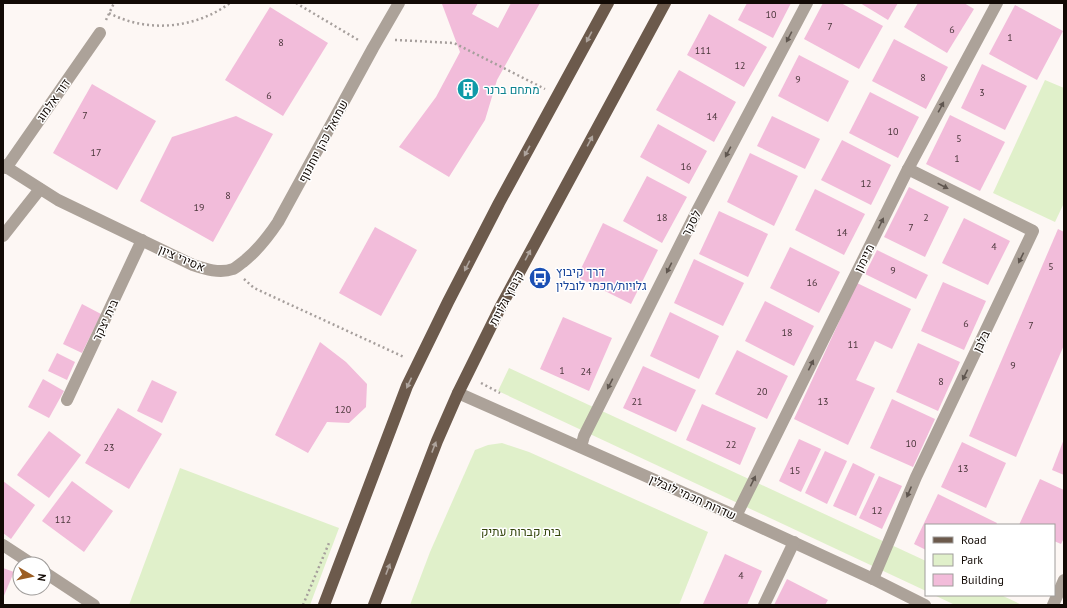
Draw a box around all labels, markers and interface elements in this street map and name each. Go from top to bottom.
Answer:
house number: 10 [766,8,777,21]
house number: 7 [827,20,833,33]
house number: 6 [949,23,955,36]
one-way arrow [586,31,593,43]
house number: 1 [1007,31,1013,44]
one-way arrow [786,32,792,43]
house number: 8 [278,36,284,49]
house number: 111 [695,44,711,57]
house number: 12 [735,59,745,72]
house number: 8 [920,71,926,84]
house number: 9 [795,73,801,86]
street label: דוד אלמוג [33,76,73,124]
building icon: מתחם ברנר [455,76,481,102]
place label: מתחם ברנר [484,82,540,97]
house number: 3 [979,86,985,99]
house number: 6 [266,89,272,102]
street label: שמואל כהן יוחננוף [295,97,351,185]
one-way arrow [938,102,944,113]
house number: 7 [82,109,88,122]
house number: 14 [707,110,718,123]
house number: 10 [888,125,899,138]
house number: 5 [956,132,962,145]
one-way arrow [587,135,593,146]
house number: 17 [91,146,101,159]
one-way arrow [524,146,531,157]
one-way arrow [725,146,731,158]
house number: 1 [954,152,960,165]
house number: 16 [681,160,691,173]
house number: 12 [861,177,871,190]
one-way arrow [937,183,949,189]
house number: 8 [225,189,231,202]
house number: 19 [194,201,204,214]
street label: לסקר [678,207,704,239]
house number: 18 [657,211,667,224]
house number: 2 [923,211,929,224]
one-way arrow [878,217,885,229]
house number: 7 [908,221,914,234]
house number: 14 [837,226,848,239]
house number: 4 [991,240,997,253]
street label: מיימון [851,241,877,275]
street label: אסירי ציון [157,242,208,275]
one-way arrow [525,249,532,261]
one-way arrow [1018,252,1024,263]
house number: 5 [1048,260,1054,273]
one-way arrow [463,261,470,272]
one-way arrow [665,262,672,273]
place label: דרך קיבוץ גלויות/חכמי לובלין [556,264,647,293]
house number: 9 [890,264,896,277]
bus stop icon: דרך קיבוץ גלויות/חכמי לובלין [527,265,553,291]
street label: קיבוץ גלויות [485,268,527,328]
house number: 16 [807,276,817,289]
street label: בית יצקר [89,296,121,343]
house number: 6 [963,317,969,330]
house number: 7 [1028,319,1034,332]
house number: 18 [782,326,792,339]
street label: בלבן [969,327,993,354]
house number: 11 [848,338,858,351]
one-way arrow [808,359,814,370]
house number: 9 [1010,359,1016,372]
house number: 1 [559,364,565,377]
house number: 24 [581,365,592,378]
one-way arrow [962,369,968,381]
house number: 8 [938,375,944,388]
one-way arrow [406,377,412,389]
one-way arrow [607,378,613,390]
house number: 20 [757,385,768,398]
house number: 21 [632,395,642,408]
house number: 13 [818,395,828,408]
house number: 120 [335,403,352,416]
house number: 10 [906,437,917,450]
house number: 22 [726,438,736,451]
house number: 23 [104,441,114,454]
one-way arrow [432,441,438,453]
house number: 13 [958,462,968,475]
house number: 15 [790,464,800,477]
street label: שדרות חכמי לובלין [647,471,739,523]
one-way arrow [750,475,756,487]
one-way arrow [906,487,912,499]
house number: 12 [872,504,882,517]
house number: 112 [55,513,71,526]
park label: בית קברות עתיק [481,524,562,539]
legend [925,524,1055,596]
text: Road [961,532,986,547]
text: Park [961,552,983,567]
north arrow [12,556,52,596]
one-way arrow [385,562,391,574]
house number: 4 [738,569,744,582]
text: Building [961,572,1004,587]
text: N [34,573,49,582]

